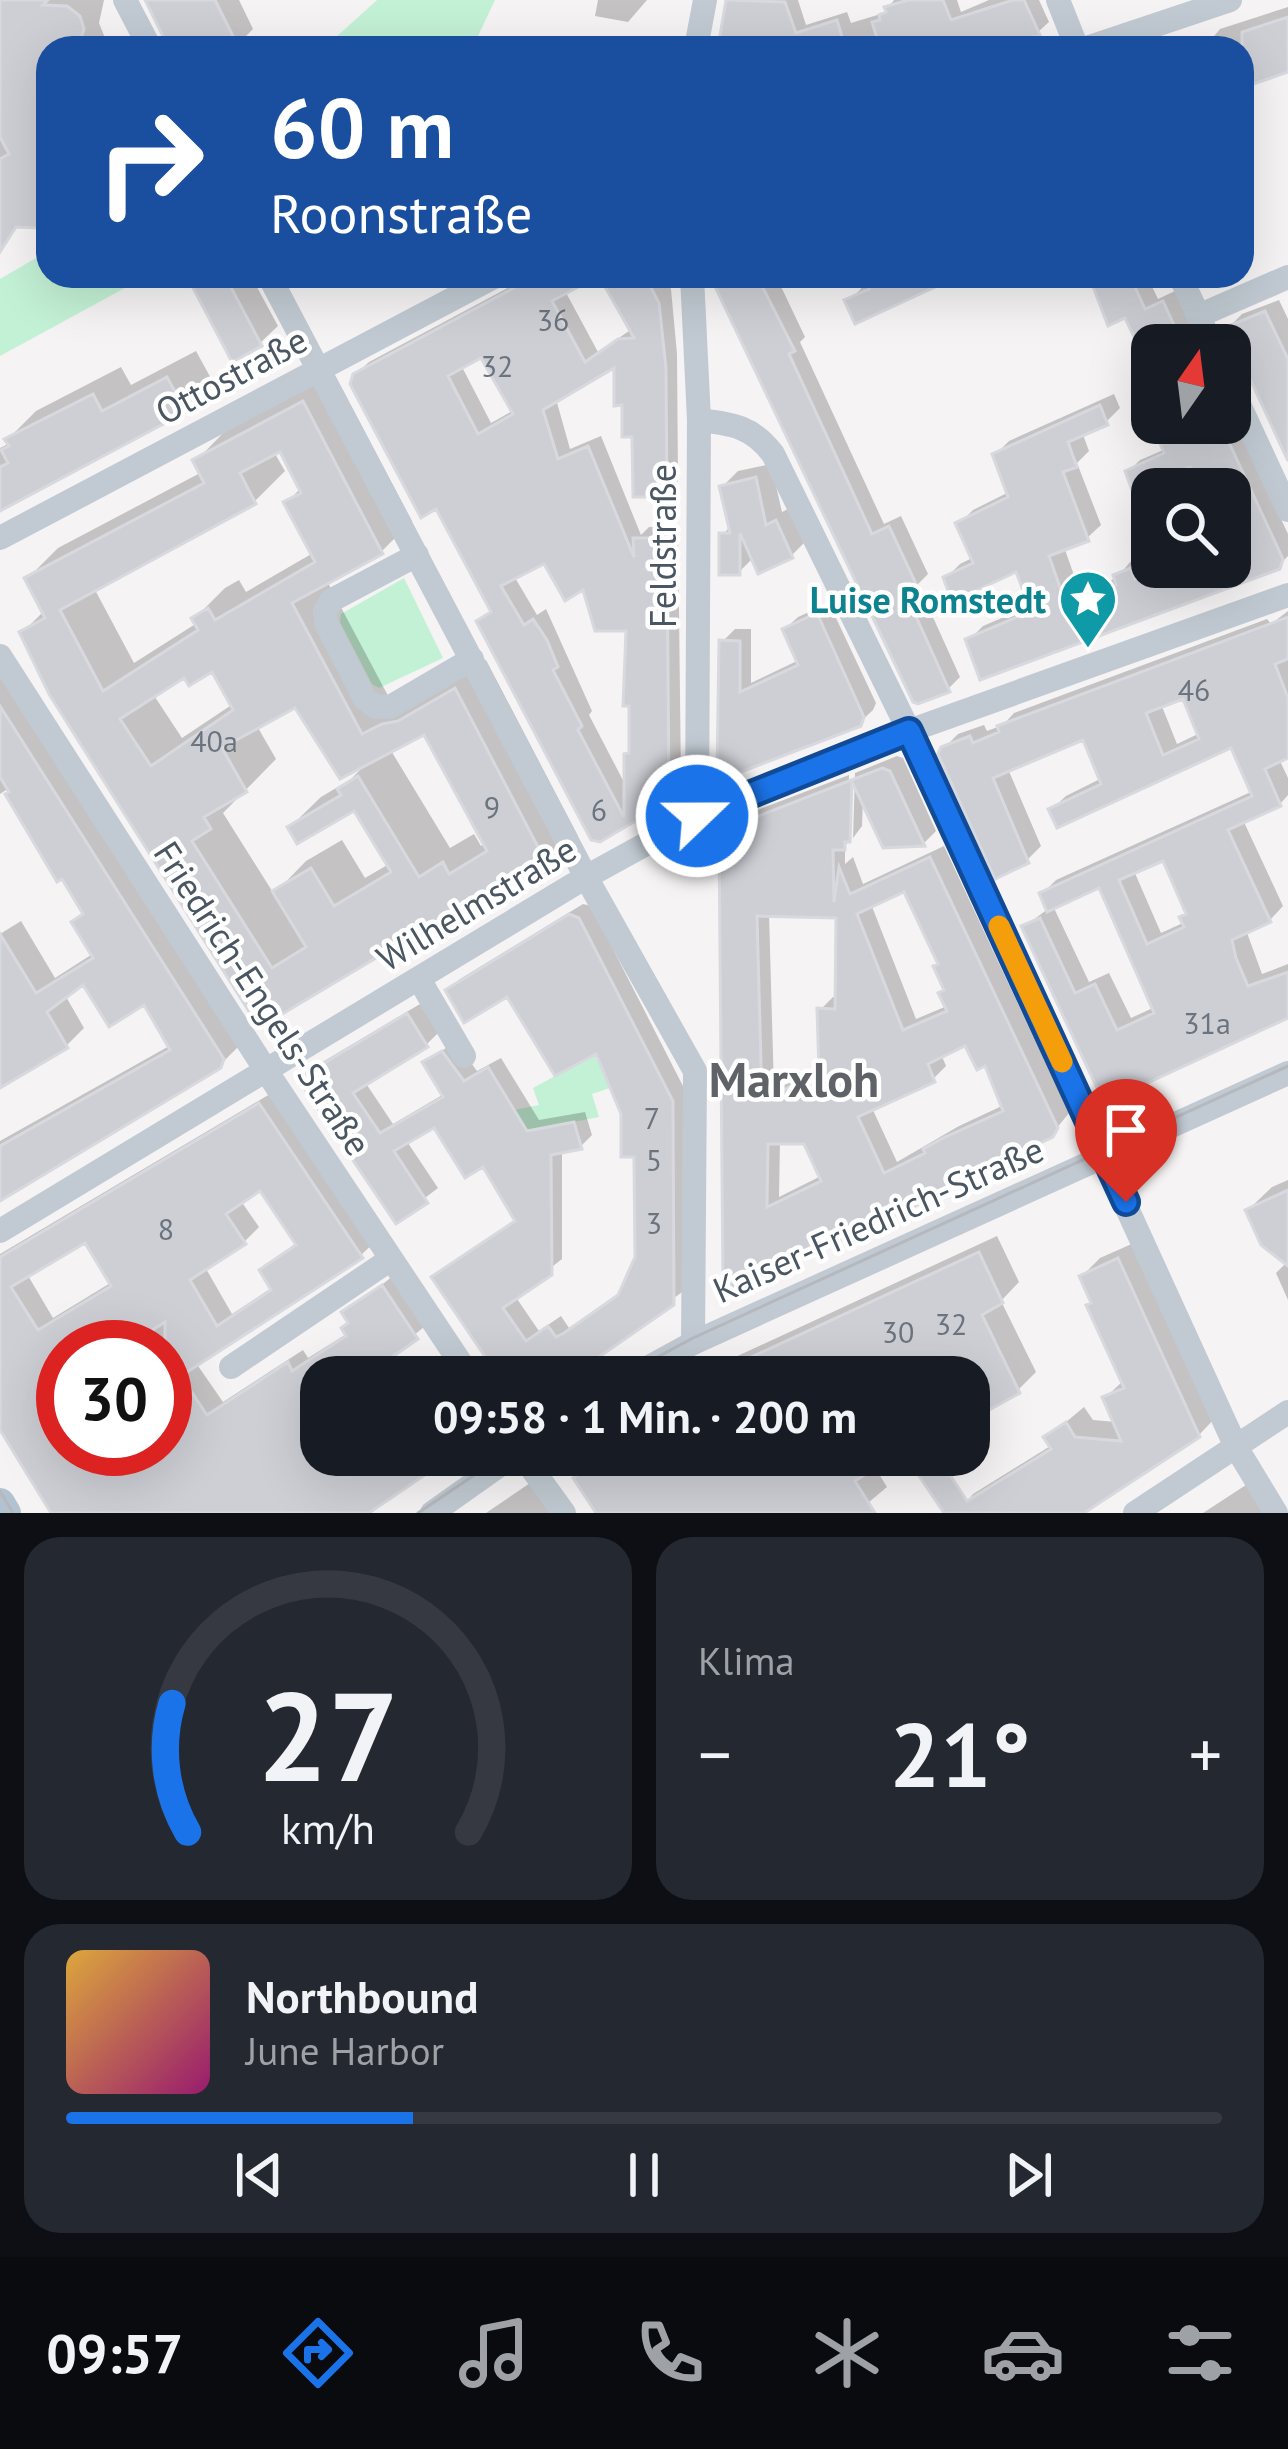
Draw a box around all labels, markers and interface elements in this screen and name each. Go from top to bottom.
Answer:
text: 60 m [270,72,454,181]
icon: right [72,84,228,240]
text: Roonstraße [270,178,533,248]
house number: 36 [537,300,569,339]
street label: Ottostraße [147,316,315,434]
north arrow [1131,324,1251,444]
map controls [1131,324,1251,588]
house number: 32 [481,346,513,385]
street label: Feldstraße [639,464,686,628]
button: search [1131,468,1251,588]
place icon: Luise Romstedt [1057,568,1119,650]
place label: Luise Romstedt [810,576,1046,623]
house number: 46 [1178,670,1210,709]
house number: 40a [190,721,238,760]
position arrow [634,753,760,879]
house number: 9 [484,787,500,826]
house number: 6 [591,790,607,829]
street label: Wilhelmstraße [368,825,584,981]
street label: Friedrich-Engels-Straße [144,832,382,1164]
house number: 31a [1183,1003,1231,1042]
district label: Marxloh [709,1048,879,1110]
pin [1075,1079,1177,1202]
icon: arrive [1093,1097,1159,1163]
house number: 7 [644,1098,660,1137]
street label: Kaiser-Friedrich-Straße [705,1125,1051,1313]
house number: 5 [646,1140,662,1179]
house number: 3 [646,1203,662,1242]
house number: 8 [158,1209,174,1248]
house number: 32 [935,1304,967,1343]
house number: 30 [882,1312,914,1351]
speed limit sign: 30 [36,1320,192,1476]
text: 09:58 · 1 Min. · 200 m [433,1387,857,1445]
text: Klima [698,1635,795,1686]
text: 27 [257,1654,399,1815]
text: 21° [889,1695,1031,1812]
text: − [698,1711,731,1796]
text: + [1189,1711,1222,1796]
text: km/h [281,1799,375,1855]
text: Northbound [246,1967,478,2025]
text: June Harbor [246,2025,444,2076]
icon: previous [226,2142,292,2208]
icon: pause [611,2142,677,2208]
icon: next [996,2142,1062,2208]
icon: directions [276,2311,360,2395]
icon: music [452,2311,536,2395]
icon: phone [628,2311,712,2395]
icon: climate [805,2311,889,2395]
icon: car [981,2311,1065,2395]
icon: filters [1158,2311,1242,2395]
text: 09:57 [46,2318,183,2388]

